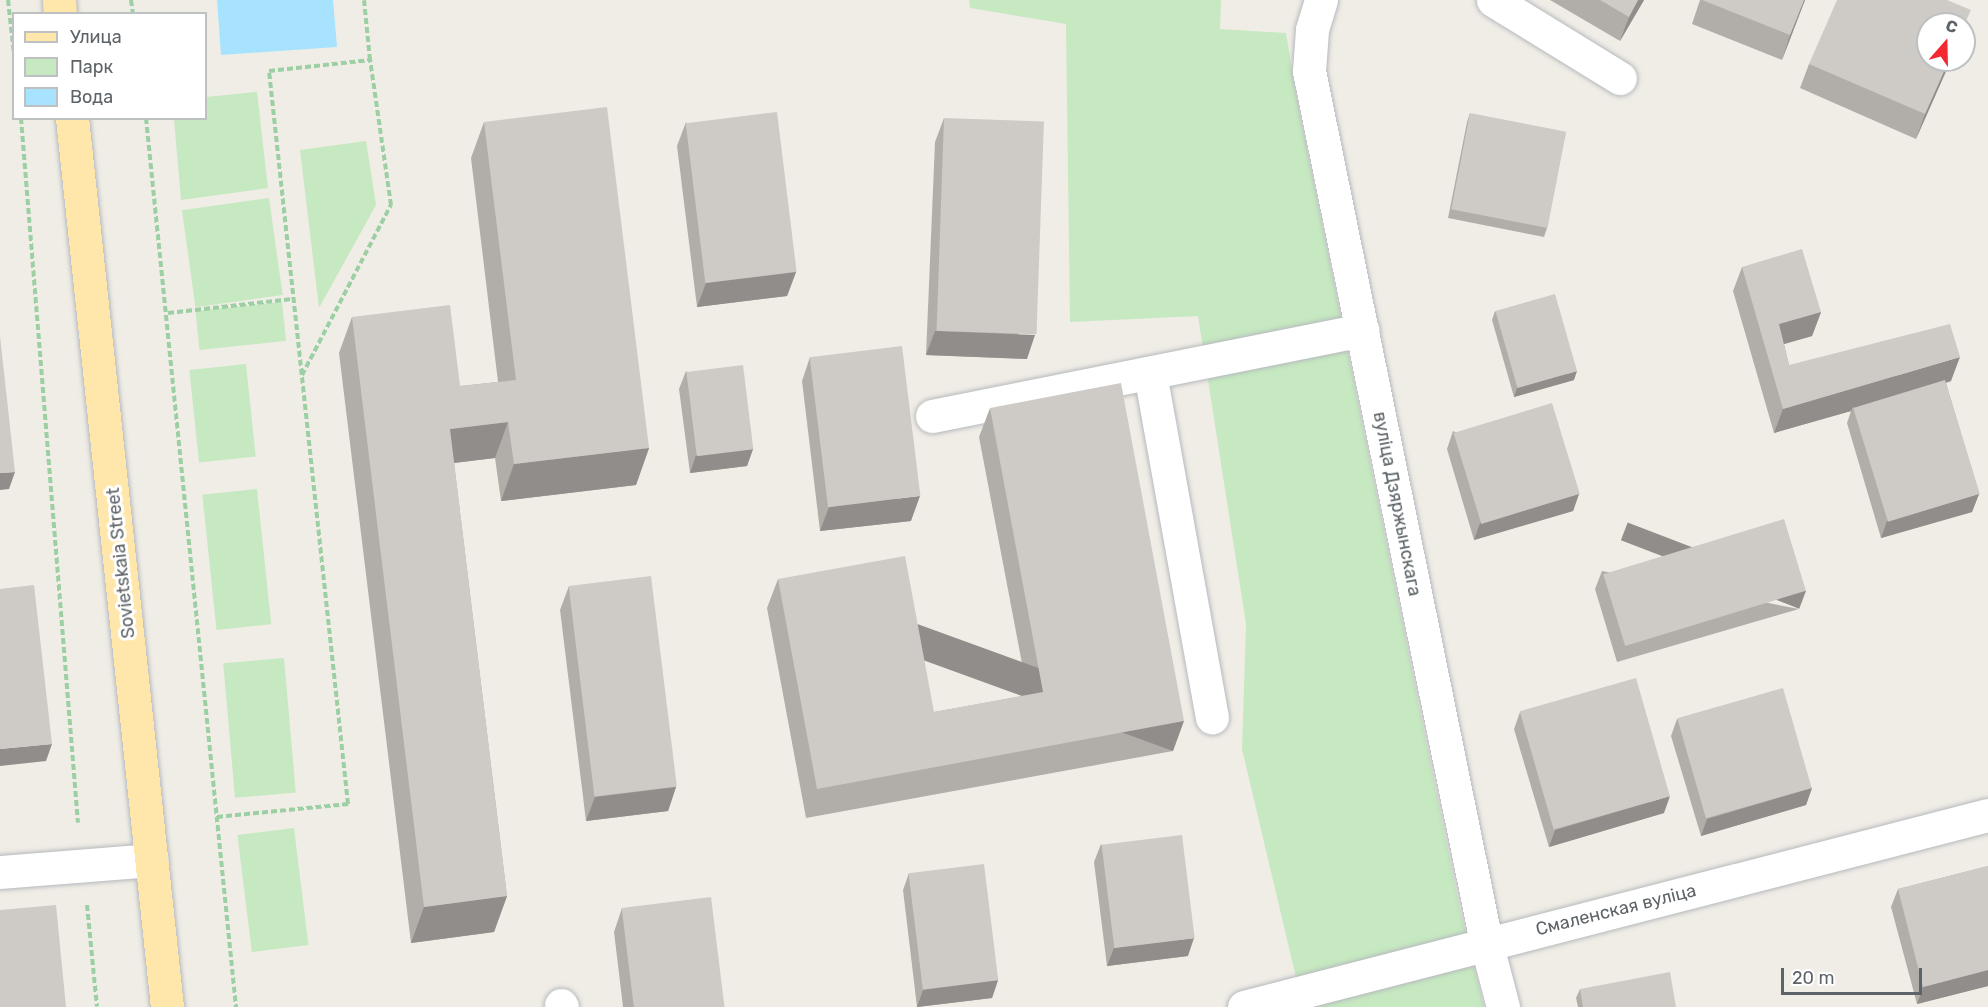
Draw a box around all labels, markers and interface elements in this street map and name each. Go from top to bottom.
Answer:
legend [12,12,207,120]
north arrow [1916,12,1976,72]
text: С [1943,16,1960,37]
text: Улица [70,26,122,48]
text: Парк [70,56,113,78]
text: Вода [70,86,113,108]
street label: вуліца Дзяржынскага [1369,410,1425,598]
street label: Sovietskaia Street [102,487,140,639]
street label: Смаленская вуліца [1533,880,1699,940]
scale bar [1784,956,1925,994]
text: 20 m [1792,967,1834,989]

